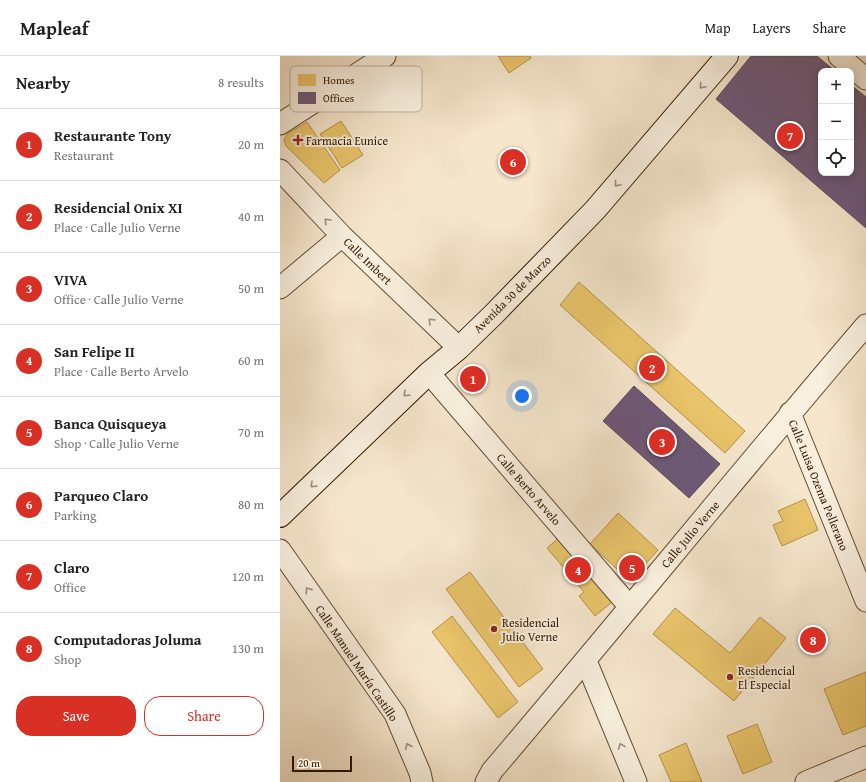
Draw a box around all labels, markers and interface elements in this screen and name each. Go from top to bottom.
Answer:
text: Mapleaf [20,14,89,42]
text: Map [705,18,731,38]
text: Layers [753,18,791,38]
text: Share [813,18,846,38]
legend [290,66,422,112]
map controls [818,68,854,176]
button: + [818,68,854,104]
text: Nearby [16,70,70,95]
text: Homes [323,72,354,88]
text: 8 results [218,73,264,92]
one-way arrow [699,81,706,88]
text: Offices [323,90,354,106]
button: − [818,104,854,140]
pin: 7 [777,121,803,151]
text: Restaurante Tony [54,125,172,146]
place label: Farmacia Eunice [306,132,388,149]
text: 1 [26,135,32,154]
text: 20 m [238,135,264,154]
marker: Farmacia Eunice [293,135,303,145]
button: locate [818,140,854,176]
text: Restaurant [54,146,114,165]
pin: 6 [500,147,526,177]
one-way arrow [614,179,621,187]
text: Residencial Onix XI [54,197,183,218]
text: 2 [26,207,32,226]
text: 40 m [238,207,264,226]
text: Place · Calle Julio Verne [54,218,181,237]
one-way arrow [324,218,332,226]
street label: Calle Imbert [340,233,397,289]
street label: Avenida 30 de Marzo [469,251,555,337]
text: VIVA [54,269,87,290]
text: 3 [26,279,32,298]
text: 50 m [238,279,264,298]
text: Office · Calle Julio Verne [54,290,184,309]
one-way arrow [428,318,436,326]
text: San Felipe II [54,341,135,362]
text: 4 [26,351,32,370]
text: 60 m [238,351,264,370]
pin: 2 [639,353,665,383]
text: Place · Calle Berto Arvelo [54,362,189,381]
pin: 1 [460,364,486,394]
your location [512,386,532,406]
one-way arrow [403,390,411,397]
text: Banca Quisqueya [54,413,166,434]
street label: Calle Luisa Ozema Pellerano [785,417,853,553]
text: 5 [26,423,32,442]
text: 70 m [238,423,264,442]
pin: 3 [649,427,675,457]
text: Shop · Calle Julio Verne [54,434,179,453]
street label: Calle Berto Arvelo [493,449,565,529]
one-way arrow [310,480,317,487]
text: Parqueo Claro [54,485,148,506]
text: 6 [26,495,32,514]
text: 80 m [238,495,264,514]
street label: Calle Julio Verne [657,496,723,571]
text: Parking [54,506,97,525]
pin: 5 [619,553,645,583]
pin: 4 [565,555,591,585]
text: Claro [54,557,89,578]
text: 7 [26,567,32,586]
text: 120 m [232,567,264,586]
text: Office [54,578,86,597]
one-way arrow [305,587,313,594]
street label: Calle Manuel María Castillo [312,601,402,725]
place label: Residencial Julio Verne [500,614,560,645]
marker: Residencial Julio Verne [489,624,499,634]
pin: 8 [800,625,826,655]
text: Computadoras Joluma [54,629,202,650]
text: 8 [26,639,32,658]
text: 130 m [232,639,264,658]
text: Shop [54,650,81,669]
place label: Residencial El Especial [738,662,796,693]
marker: Residencial El Especial [725,672,735,682]
button: Save [16,696,136,736]
button: Share [144,696,264,736]
one-way arrow [405,742,413,750]
one-way arrow [618,742,626,749]
scale bar [292,754,352,773]
text: 20 m [298,755,320,771]

